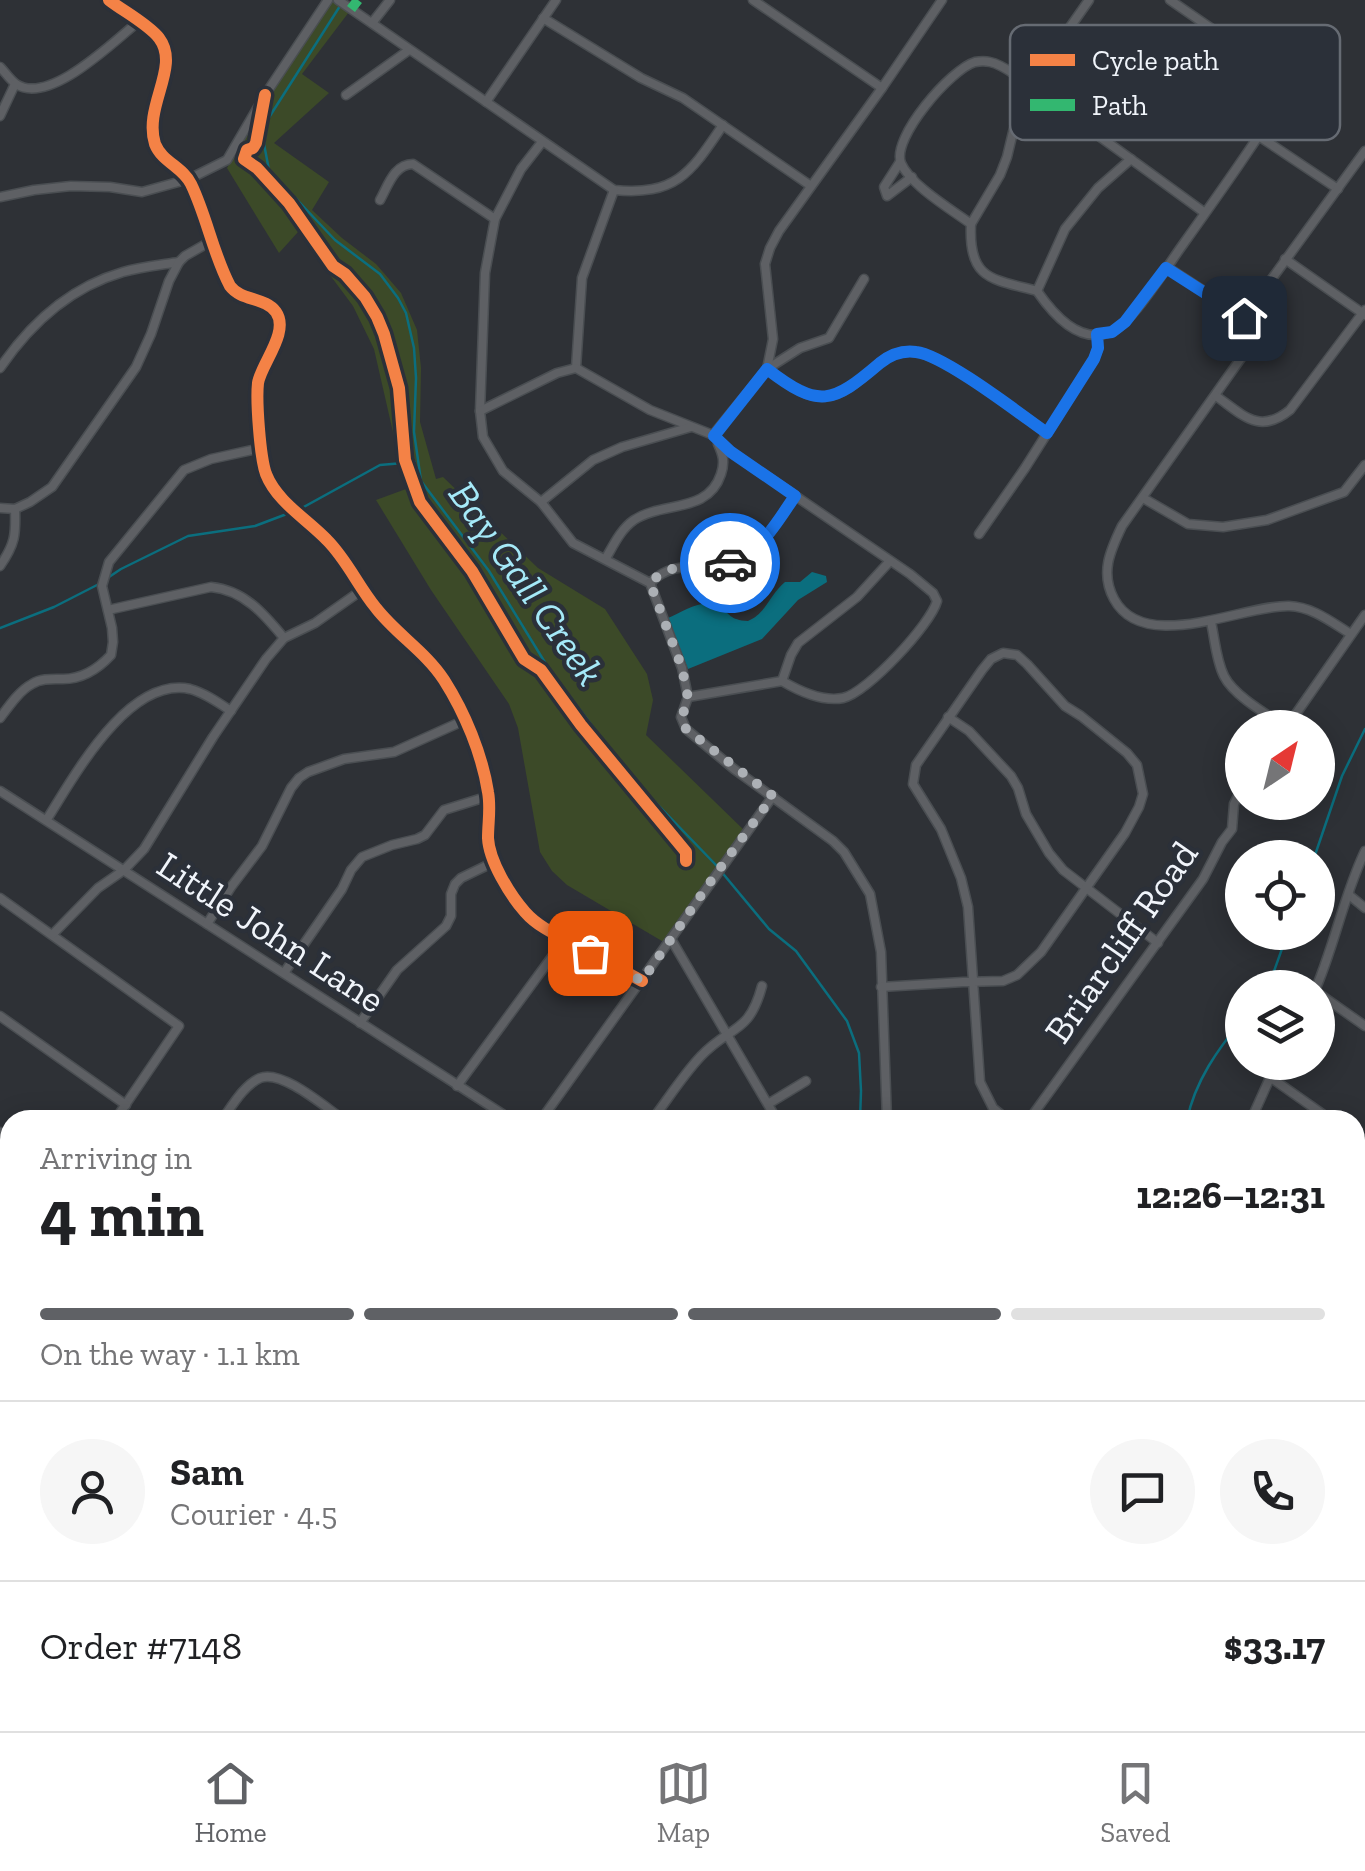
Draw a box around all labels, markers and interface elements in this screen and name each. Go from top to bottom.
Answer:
legend [1010,25,1340,140]
text: Cycle path [1092,44,1219,77]
text: Path [1092,89,1148,122]
pin [1202,276,1287,361]
icon: home [1217,291,1272,346]
water label: Bay Gall Creek [439,472,615,694]
courier [680,513,780,613]
icon: car [703,536,758,591]
north arrow [1225,710,1335,820]
map controls [1225,710,1335,1080]
street label: Briarcliff Road [1035,832,1208,1052]
button: locate [1225,840,1335,950]
street label: Little John Lane [149,841,393,1023]
pin [548,911,633,996]
icon: bag [563,926,618,981]
button: layers [1225,970,1335,1080]
text: Arriving in [40,1139,192,1177]
text: 12:26–12:31 [1136,1172,1325,1218]
text: 4 min [40,1175,204,1253]
text: On the way · 1.1 km [40,1335,300,1373]
button: person [40,1439,145,1544]
button: chat [1090,1439,1195,1544]
button: phone [1220,1439,1325,1544]
text: Sam [170,1449,244,1495]
text: Courier · 4.5 [170,1495,337,1533]
text: Order #7148 [40,1623,242,1669]
text: $33.17 [1224,1623,1325,1669]
tab: Home [195,1756,267,1849]
tab: Map [656,1756,711,1849]
tab: Saved [1100,1756,1170,1849]

